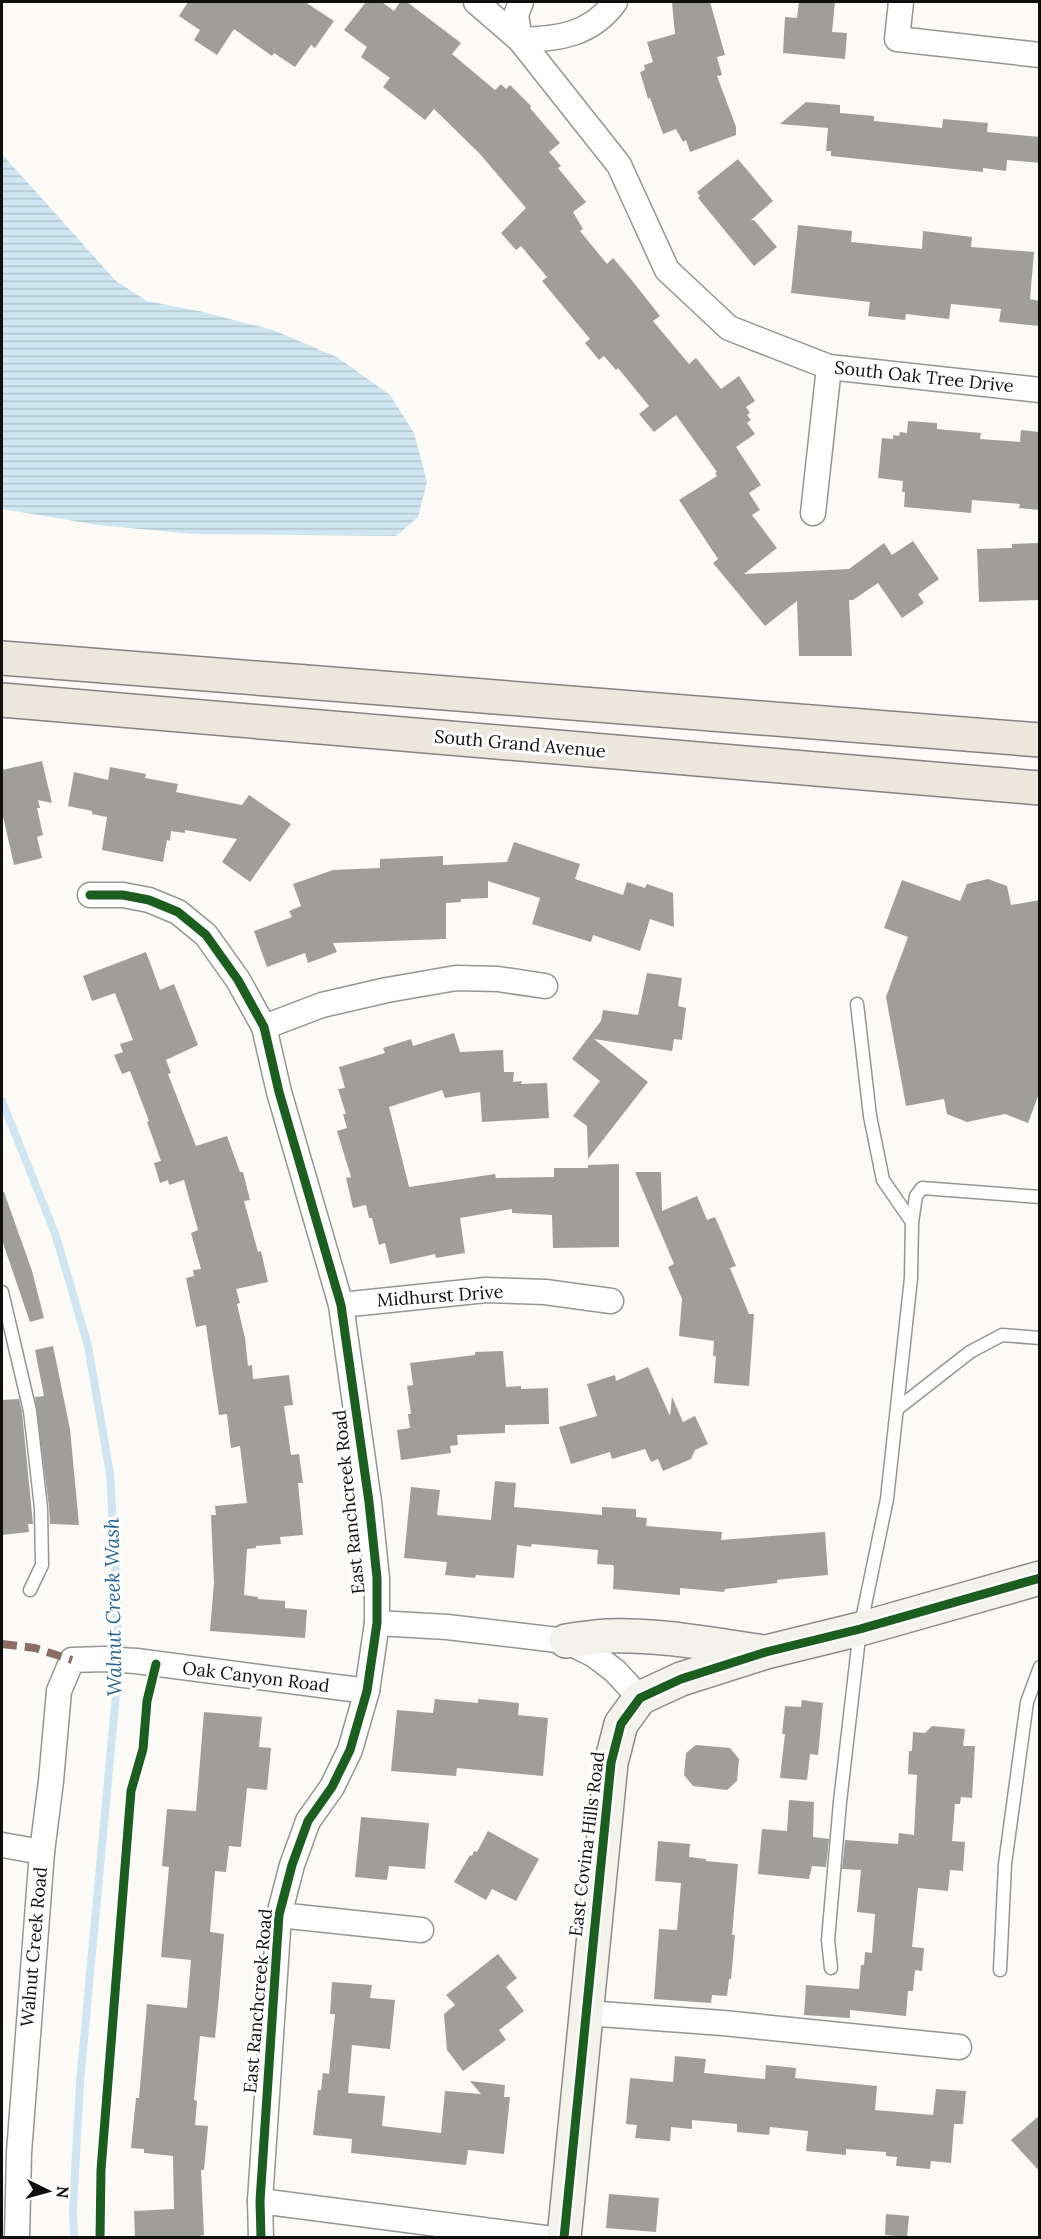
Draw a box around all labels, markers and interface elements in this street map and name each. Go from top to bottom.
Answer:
street label: South Oak Tree Drive [833,356,1015,397]
street label: South Grand Avenue [433,725,607,762]
street label: Midhurst Drive [376,1280,504,1311]
street label: East Ranchcreek Road [327,1409,370,1595]
water label: Walnut Creek Wash [98,1517,127,1697]
street label: Oak Canyon Road [181,1656,331,1697]
street label: East Covina Hills Road [564,1750,609,1938]
street label: Walnut Creek Road [15,1866,52,2028]
street label: East Ranchcreek Road [238,1907,277,2094]
north arrow [18,2161,78,2221]
text: N [52,2185,73,2199]

